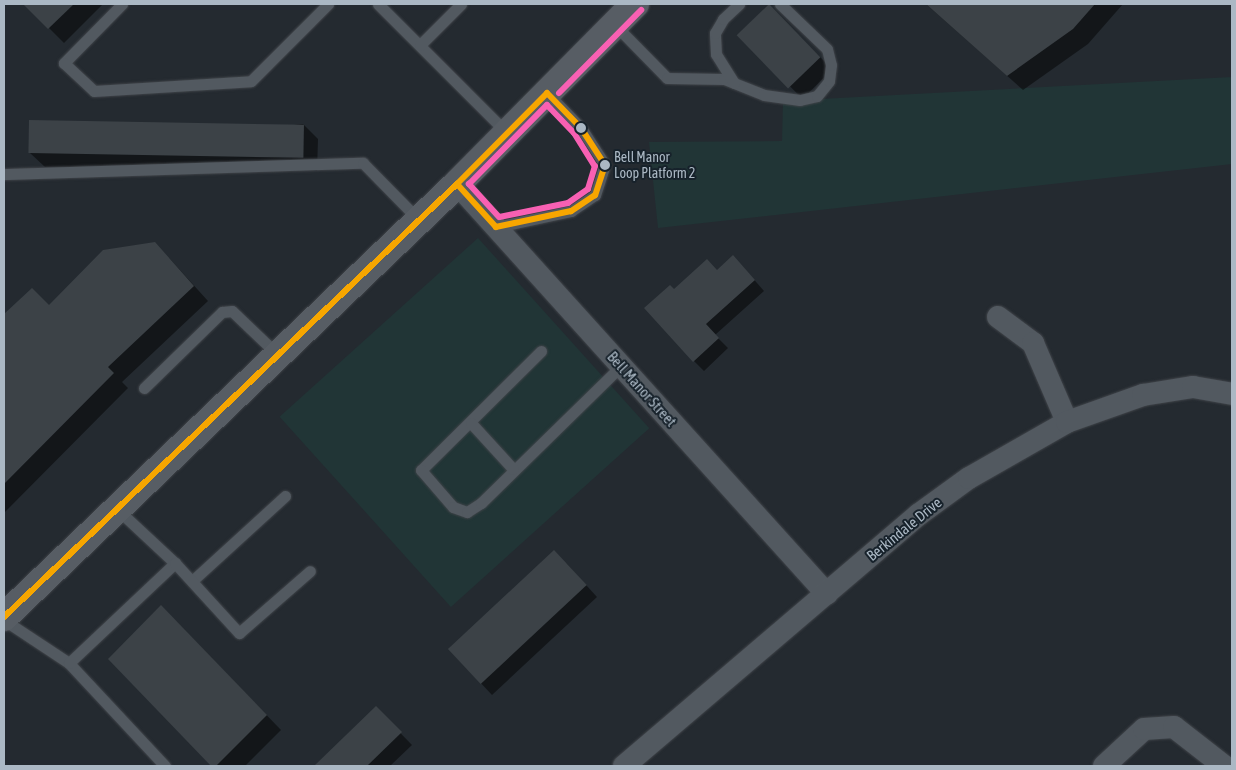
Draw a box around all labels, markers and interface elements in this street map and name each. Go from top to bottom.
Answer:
unlabelled marker [576,123,586,133]
place label: Bell Manor Loop Platform 2 [614,149,695,182]
marker: Bell Manor Loop Platform 2 [600,160,610,170]
street label: Bell Manor Street [604,348,680,430]
street label: Berkindale Drive [863,493,945,565]

